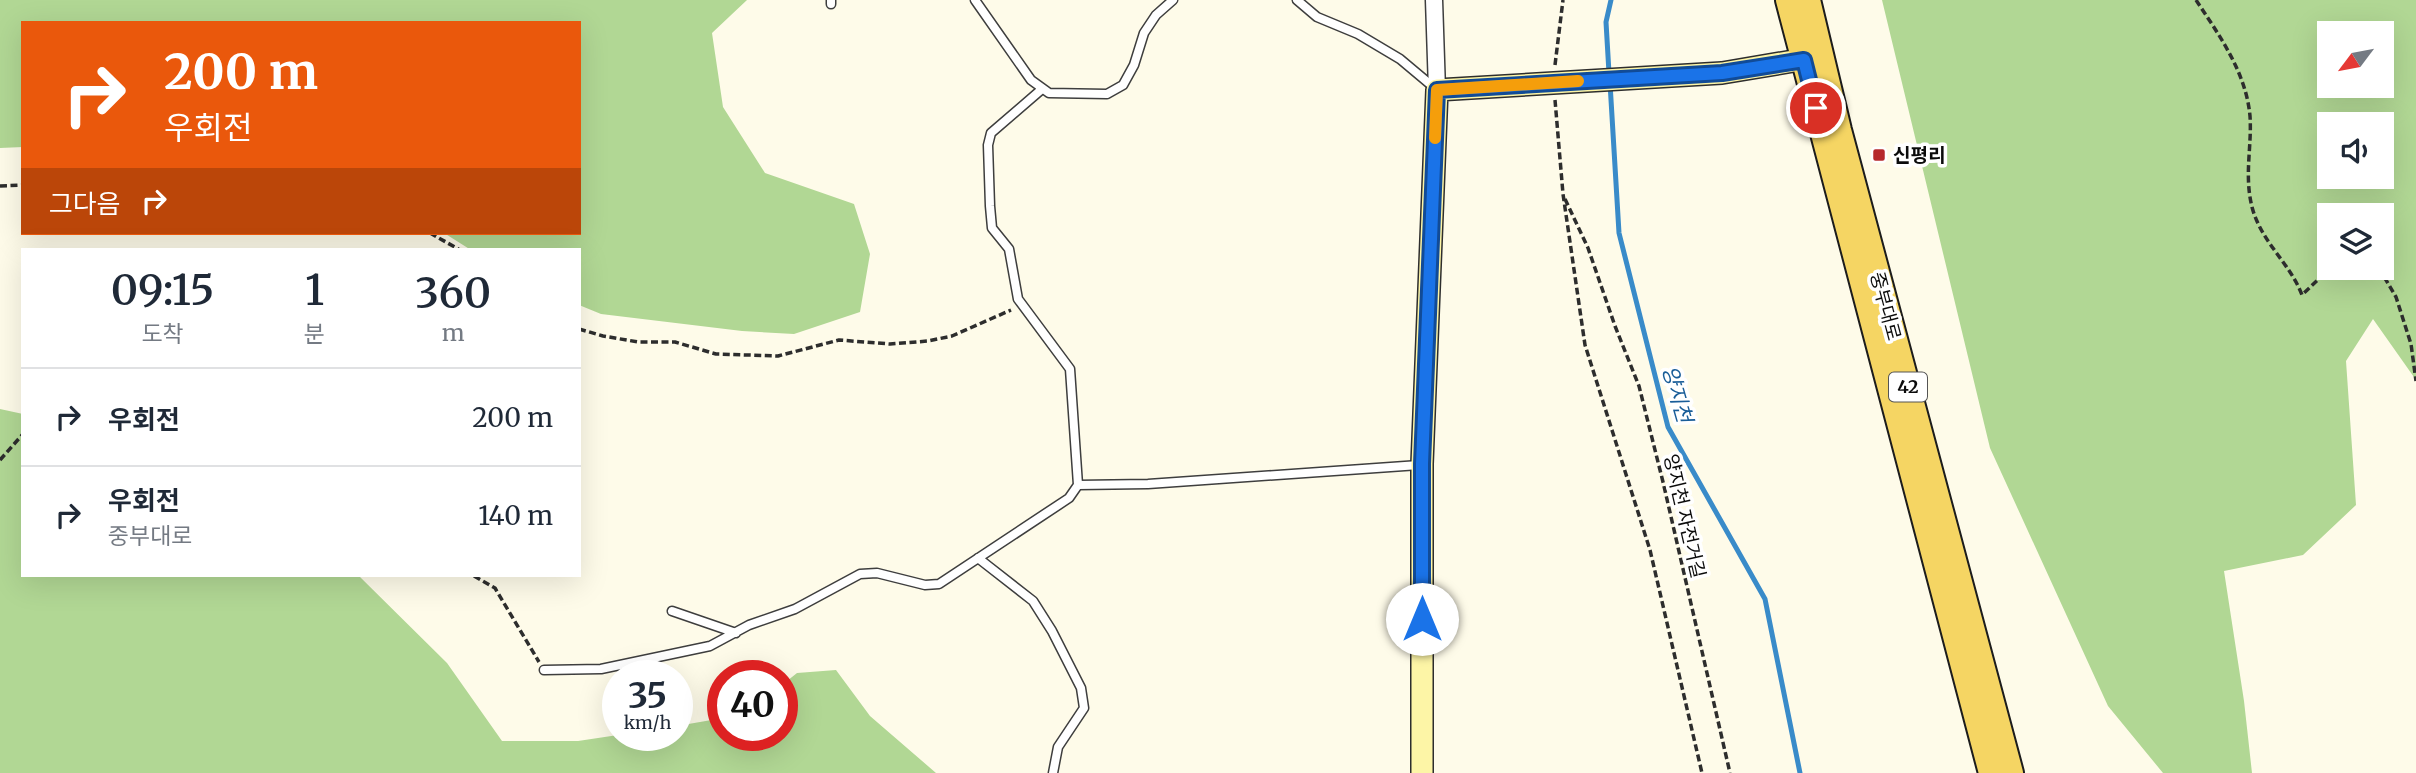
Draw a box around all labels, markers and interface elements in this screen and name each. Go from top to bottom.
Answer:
north arrow [2317,21,2394,98]
map controls [2317,21,2394,280]
text: 200 m [164,41,318,102]
icon: right [49,49,140,140]
pin [1786,78,1846,138]
icon: arrive [1797,89,1835,127]
text: 우회전 [164,108,252,148]
button: sound [2317,112,2394,189]
place label: 신평리 [1893,143,1945,167]
marker: 신평리 [1871,147,1887,163]
icon: right [135,182,173,220]
text: 그다음 [49,187,121,220]
button: layers [2317,203,2394,280]
text: 09:15 [111,264,214,316]
text: 1 [305,264,324,316]
text: 360 [415,267,491,319]
street label: 중부대로 [1865,269,1907,343]
text: m [442,318,465,347]
text: 도착 [141,319,184,348]
text: 분 [304,319,325,348]
water label: 양지천 [1657,362,1699,428]
road number: 42 [1889,372,1927,402]
icon: right [49,398,87,436]
text: 200 m [472,401,553,434]
text: 우회전 [108,403,180,436]
street label: 양지천 자전거길 [1659,451,1711,581]
text: 우회전 [108,484,180,517]
icon: right [49,496,87,534]
text: 140 m [478,499,553,532]
text: 중부대로 [108,521,193,550]
position arrow [1385,582,1459,656]
speed limit sign: 40 [707,660,798,751]
text: 35 [628,674,667,718]
text: km/h [624,711,671,734]

